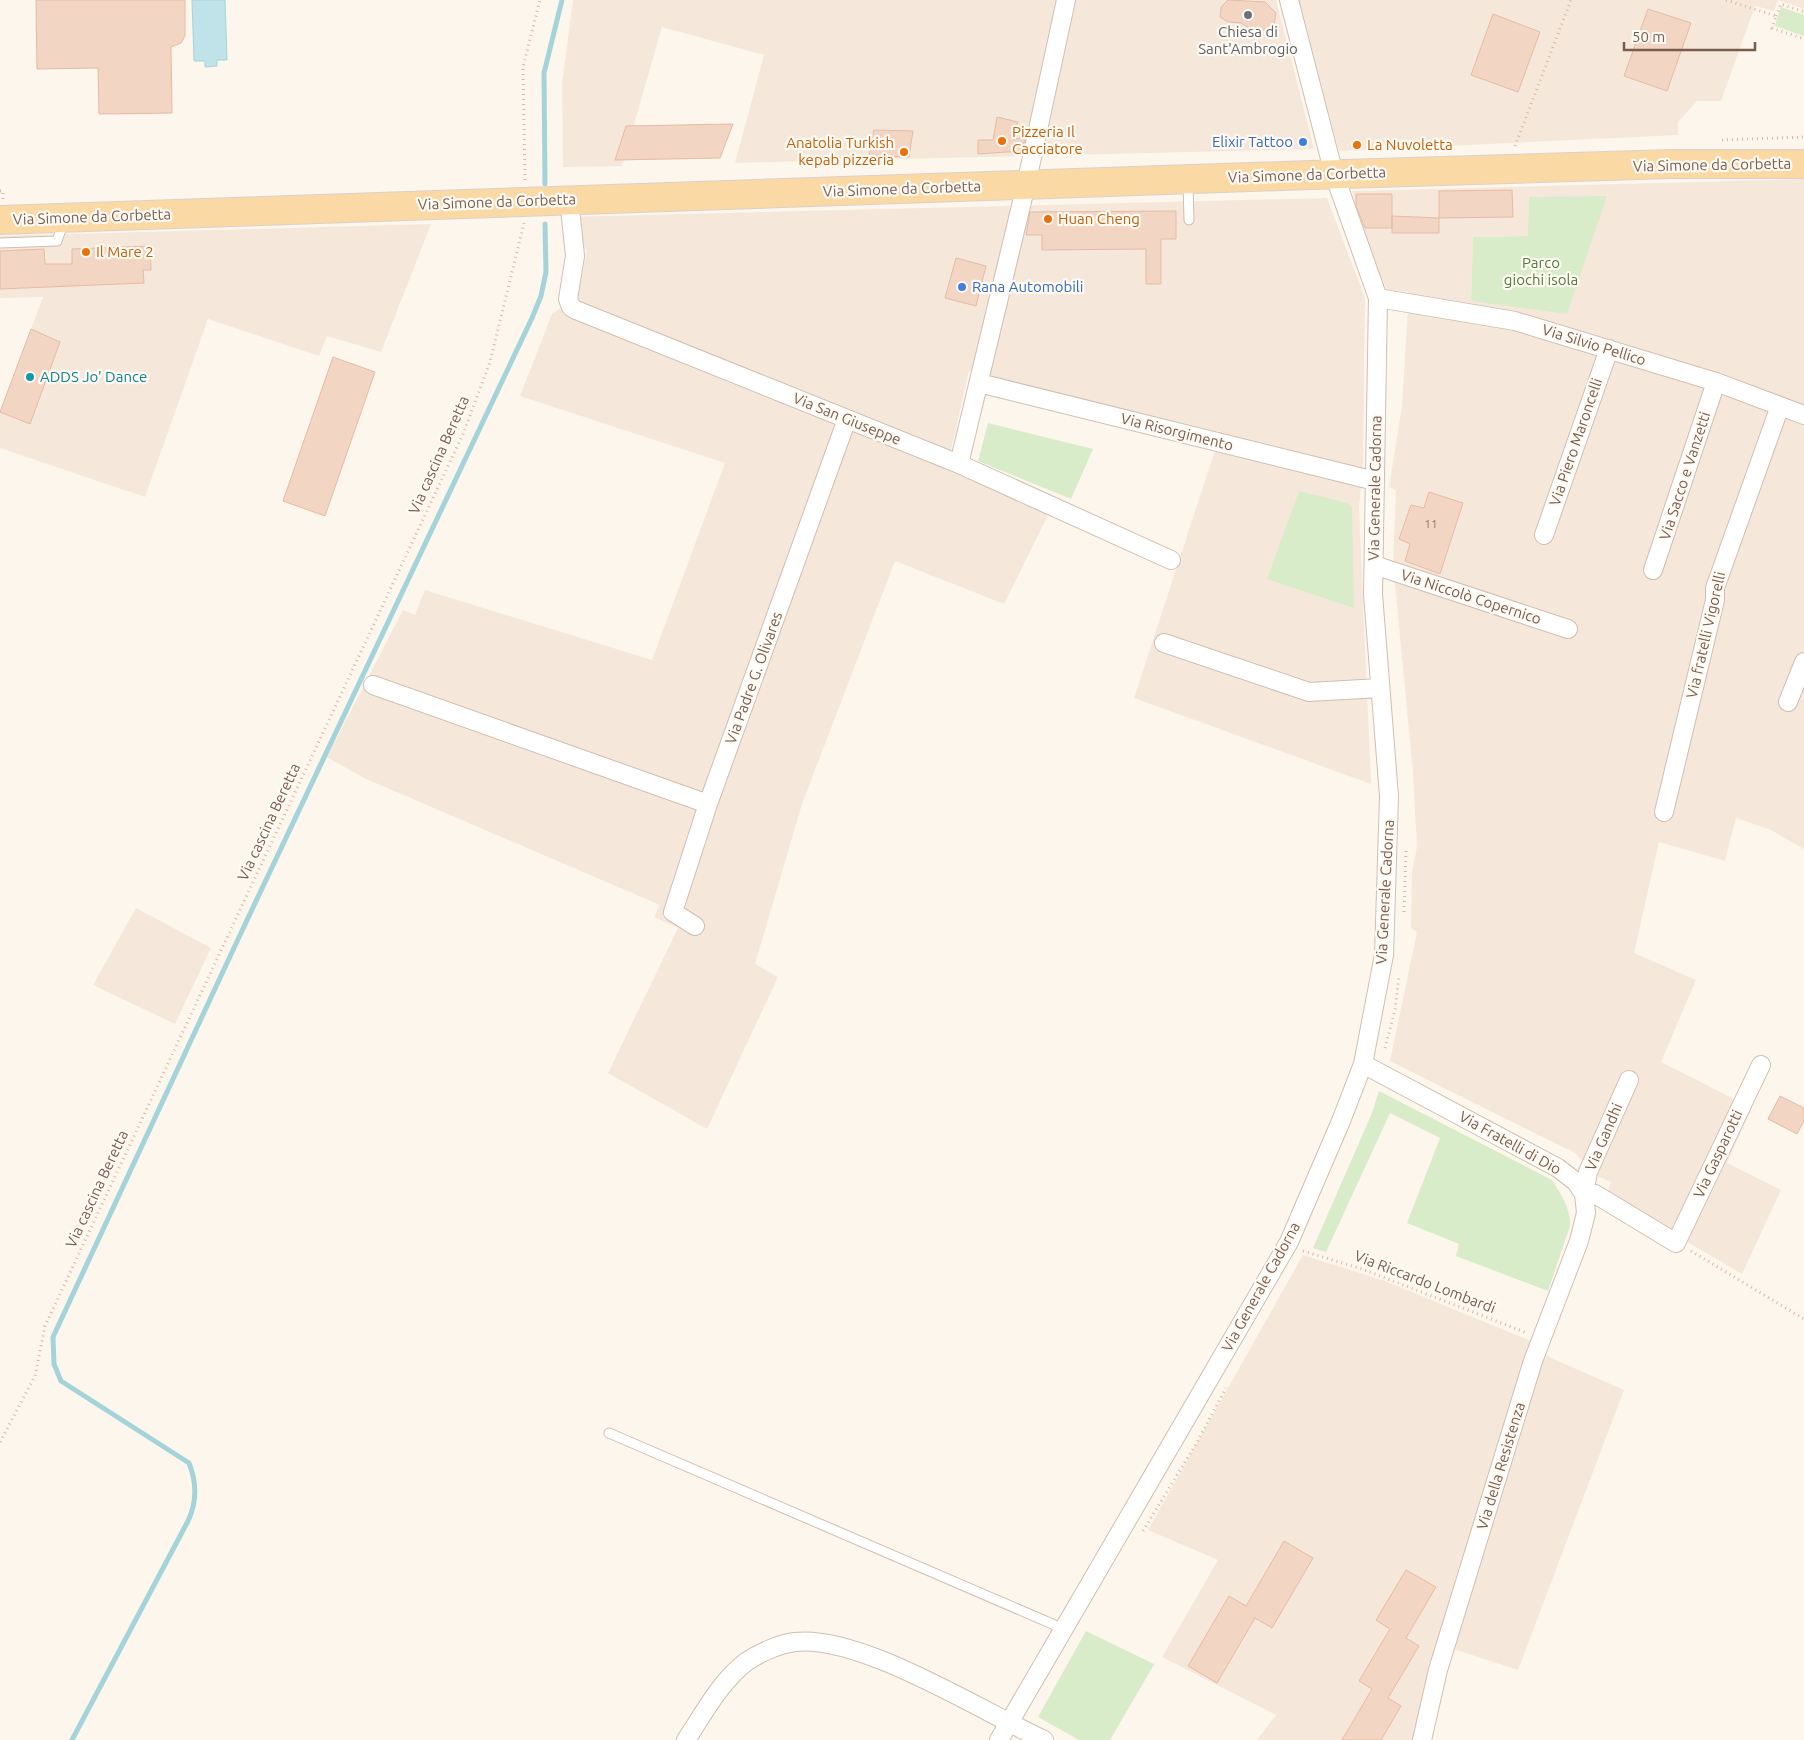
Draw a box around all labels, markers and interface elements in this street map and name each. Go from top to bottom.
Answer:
marker: Chiesa di Sant'Ambrogio [1242,9,1254,21]
scale bar [1624,20,1755,52]
place label: Chiesa di Sant'Ambrogio [1198,23,1298,57]
text: 50 m [1632,28,1665,45]
place label: Pizzeria Il Cacciatore [1012,123,1083,157]
place label: Elixir Tattoo [1212,133,1293,150]
place label: Anatolia Turkish kepab pizzeria [786,134,894,168]
marker: Pizzeria Il Cacciatore [996,135,1008,147]
marker: Elixir Tattoo [1297,136,1309,148]
place label: La Nuvoletta [1367,136,1453,153]
marker: La Nuvoletta [1351,139,1363,151]
marker: Anatolia Turkish kepab pizzeria [898,146,910,158]
street label: Via Simone da Corbetta [1633,155,1791,174]
street label: Via Simone da Corbetta [1228,163,1386,186]
street label: Via Simone da Corbetta [823,177,981,200]
street label: Via Simone da Corbetta [418,190,576,213]
street label: Via Simone da Corbetta [13,205,171,228]
place label: Huan Cheng [1058,210,1140,227]
marker: Huan Cheng [1042,213,1054,225]
place label: Il Mare 2 [96,243,154,260]
marker: Il Mare 2 [80,246,92,258]
park label: Parco giochi isola [1504,254,1578,288]
place label: Rana Automobili [972,278,1083,295]
marker: Rana Automobili [956,281,968,293]
street label: Via Silvio Pellico [1540,321,1648,368]
place label: ADDS Jo' Dance [40,368,147,385]
marker: ADDS Jo' Dance [24,371,36,383]
street label: Via Piero Maroncelli [1546,376,1605,508]
street label: Via San Giuseppe [791,389,904,448]
street label: Via cascina Beretta [405,393,472,516]
street label: Via Risorgimento [1119,409,1235,454]
street label: Via Sacco e Vanzetti [1656,409,1713,542]
street label: Via Generale Cadorna [1365,415,1384,561]
house number: 11 [1424,517,1438,530]
street label: Via Niccolò Copernico [1399,566,1543,627]
street label: Via fratelli Vigorelli [1683,570,1728,700]
street label: Via Padre G. Olivares [722,609,785,746]
street label: Via cascina Beretta [234,760,303,883]
street label: Via Generale Cadorna [1372,819,1397,965]
street label: Via Gandhi [1582,1100,1625,1173]
street label: Via Gasparotti [1690,1107,1745,1201]
street label: Via Fratelli di Dio [1456,1108,1564,1178]
street label: Via cascina Beretta [62,1127,131,1250]
street label: Via Generale Cadorna [1218,1219,1303,1354]
street label: Via Riccardo Lombardi [1352,1247,1498,1316]
street label: Via della Resistenza [1473,1400,1528,1532]

